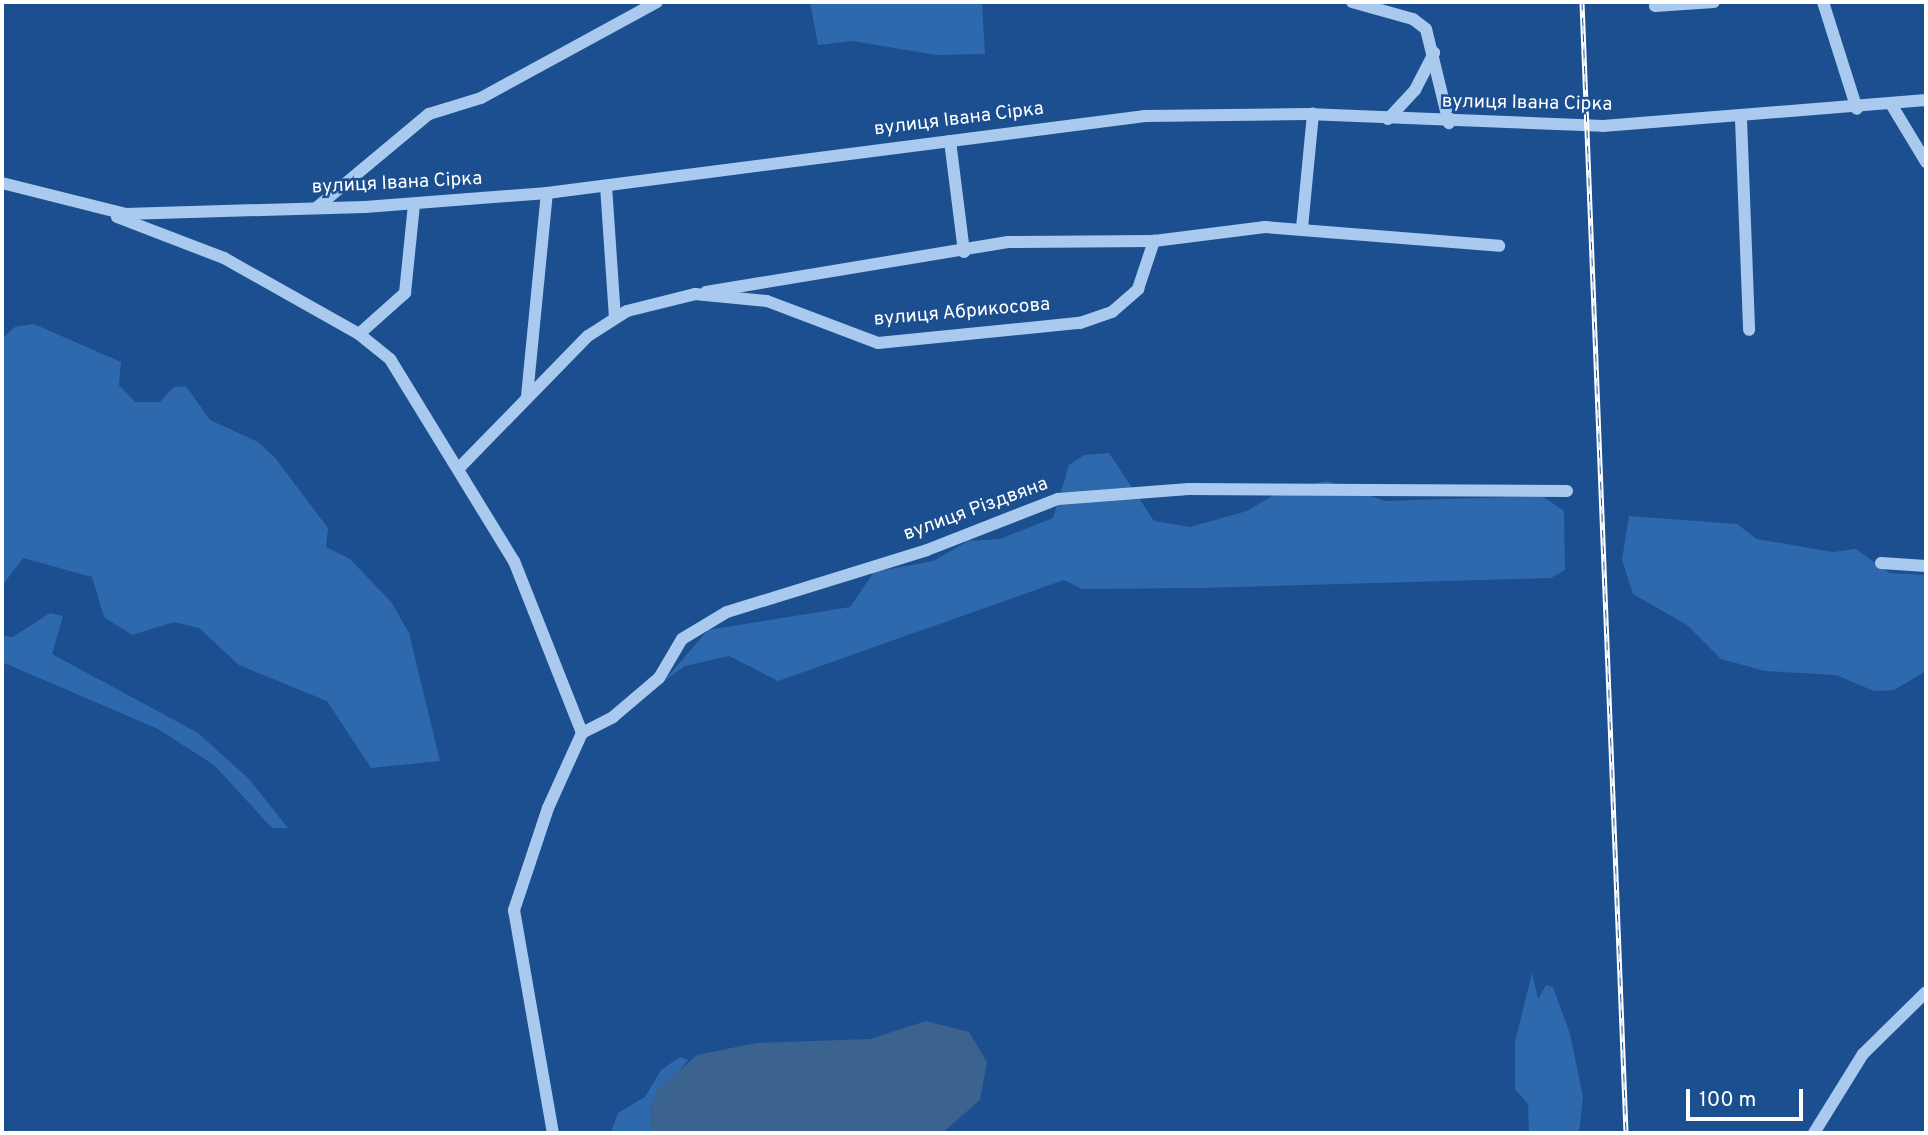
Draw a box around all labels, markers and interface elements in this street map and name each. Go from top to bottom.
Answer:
street label: вулиця Івана Сірка [1442,91,1612,117]
street label: вулиця Івана Сірка [873,98,1045,142]
street label: вулиця Івана Сірка [311,168,483,200]
street label: вулиця Абрикосова [872,294,1052,332]
street label: вулиця Різдвяна [901,473,1051,547]
scale bar [1690,1076,1807,1120]
text: 100 m [1699,1087,1756,1114]

